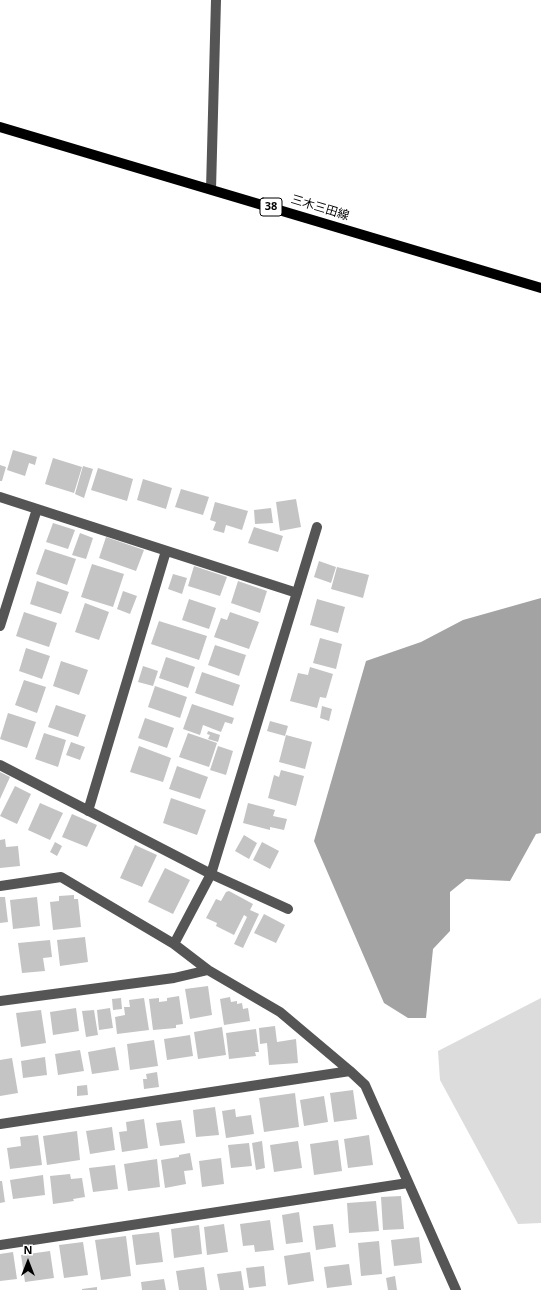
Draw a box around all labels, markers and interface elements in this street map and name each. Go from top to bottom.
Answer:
street label: 三木三田線 [289,192,351,224]
road number: 38 [260,198,282,216]
north arrow [8,1242,48,1282]
text: N [24,1242,32,1257]

